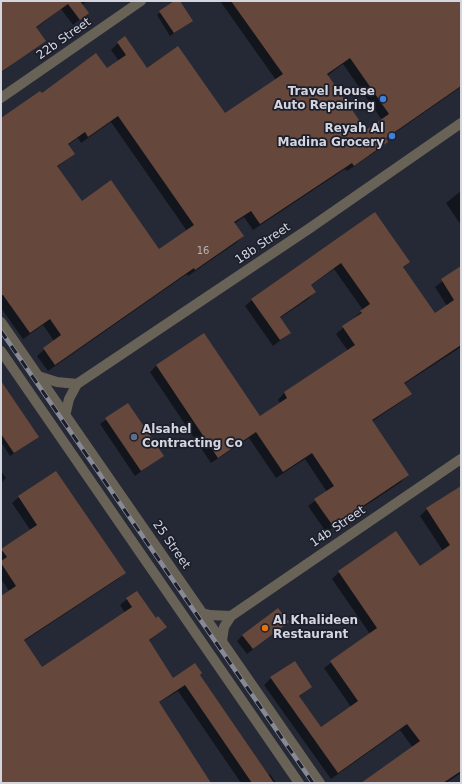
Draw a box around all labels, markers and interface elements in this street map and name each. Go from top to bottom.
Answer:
street label: 22b Street [34,15,94,63]
place label: Travel House Auto Repairing [274,85,375,113]
marker: Travel House Auto Repairing [378,94,388,104]
place label: Reyah Al Madina Grocery [277,122,384,150]
marker: Reyah Al Madina Grocery [387,131,397,141]
street label: 18b Street [233,220,293,268]
house number: 16 [197,245,209,257]
place label: Alsahel Contracting Co [142,423,243,451]
marker: Alsahel Contracting Co [129,432,139,442]
street label: 14b Street [308,503,368,551]
street label: 25 Street [149,518,193,572]
place label: Al Khalideen Restaurant [273,614,358,642]
marker: Al Khalideen Restaurant [260,623,270,633]

